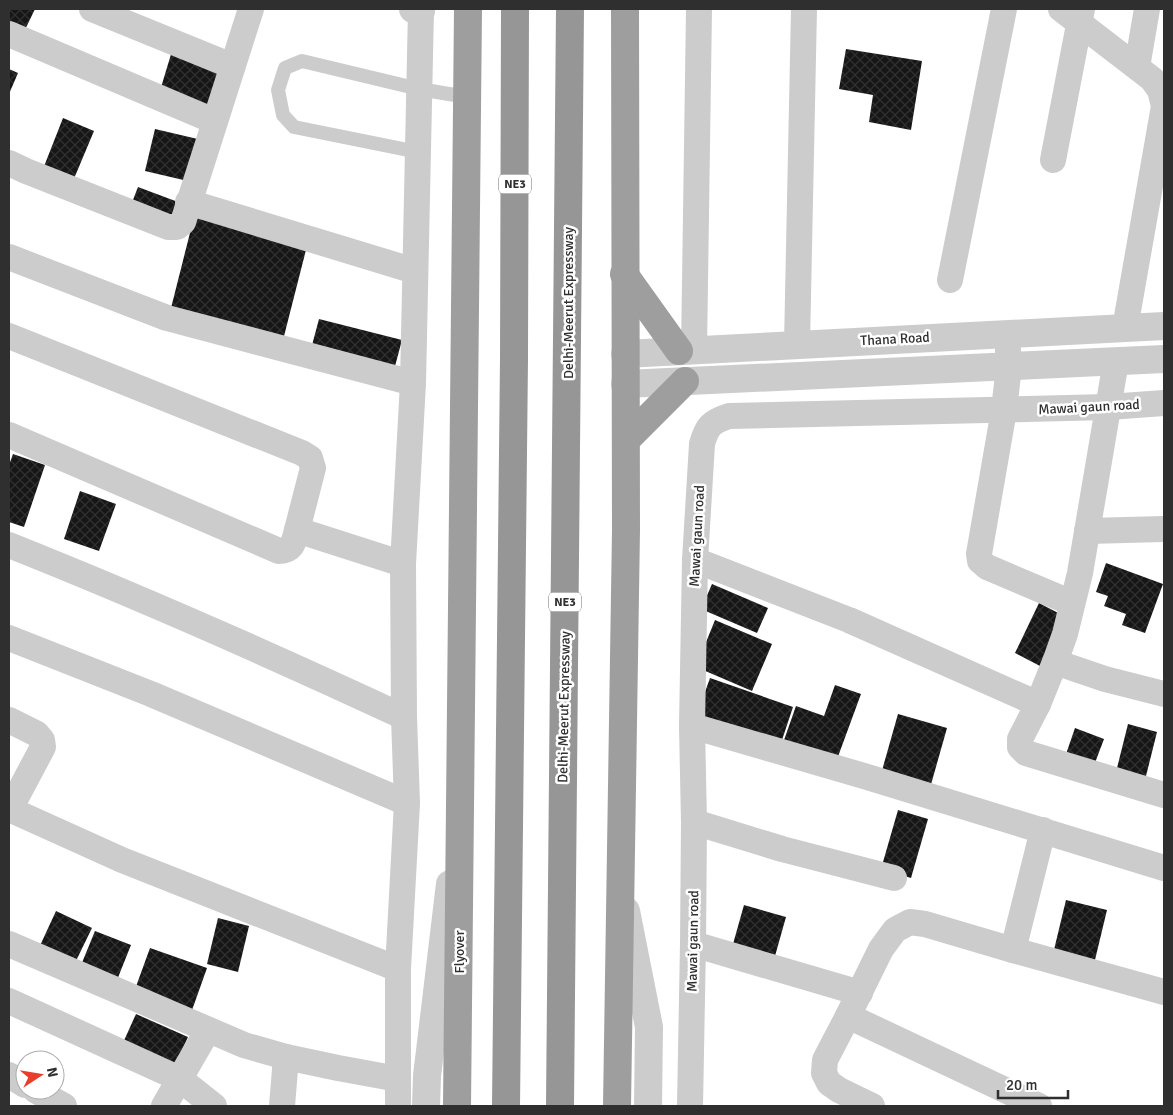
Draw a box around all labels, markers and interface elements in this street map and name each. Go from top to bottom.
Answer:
road number: NE3 [499,174,531,193]
street label: Delhi-Meerut Expressway [560,227,577,379]
street label: Thana Road [860,329,930,349]
street label: Mawai gaun road [1038,396,1140,418]
street label: Mawai gaun road [686,485,708,587]
road number: NE3 [549,592,581,612]
street label: Delhi-Meerut Expressway [554,630,574,783]
street label: Mawai gaun road [684,890,702,992]
street label: Flyover [451,930,468,974]
north arrow [15,1050,65,1100]
text: N [43,1066,62,1079]
scale bar [998,1068,1068,1100]
text: 20 m [1006,1076,1037,1094]

